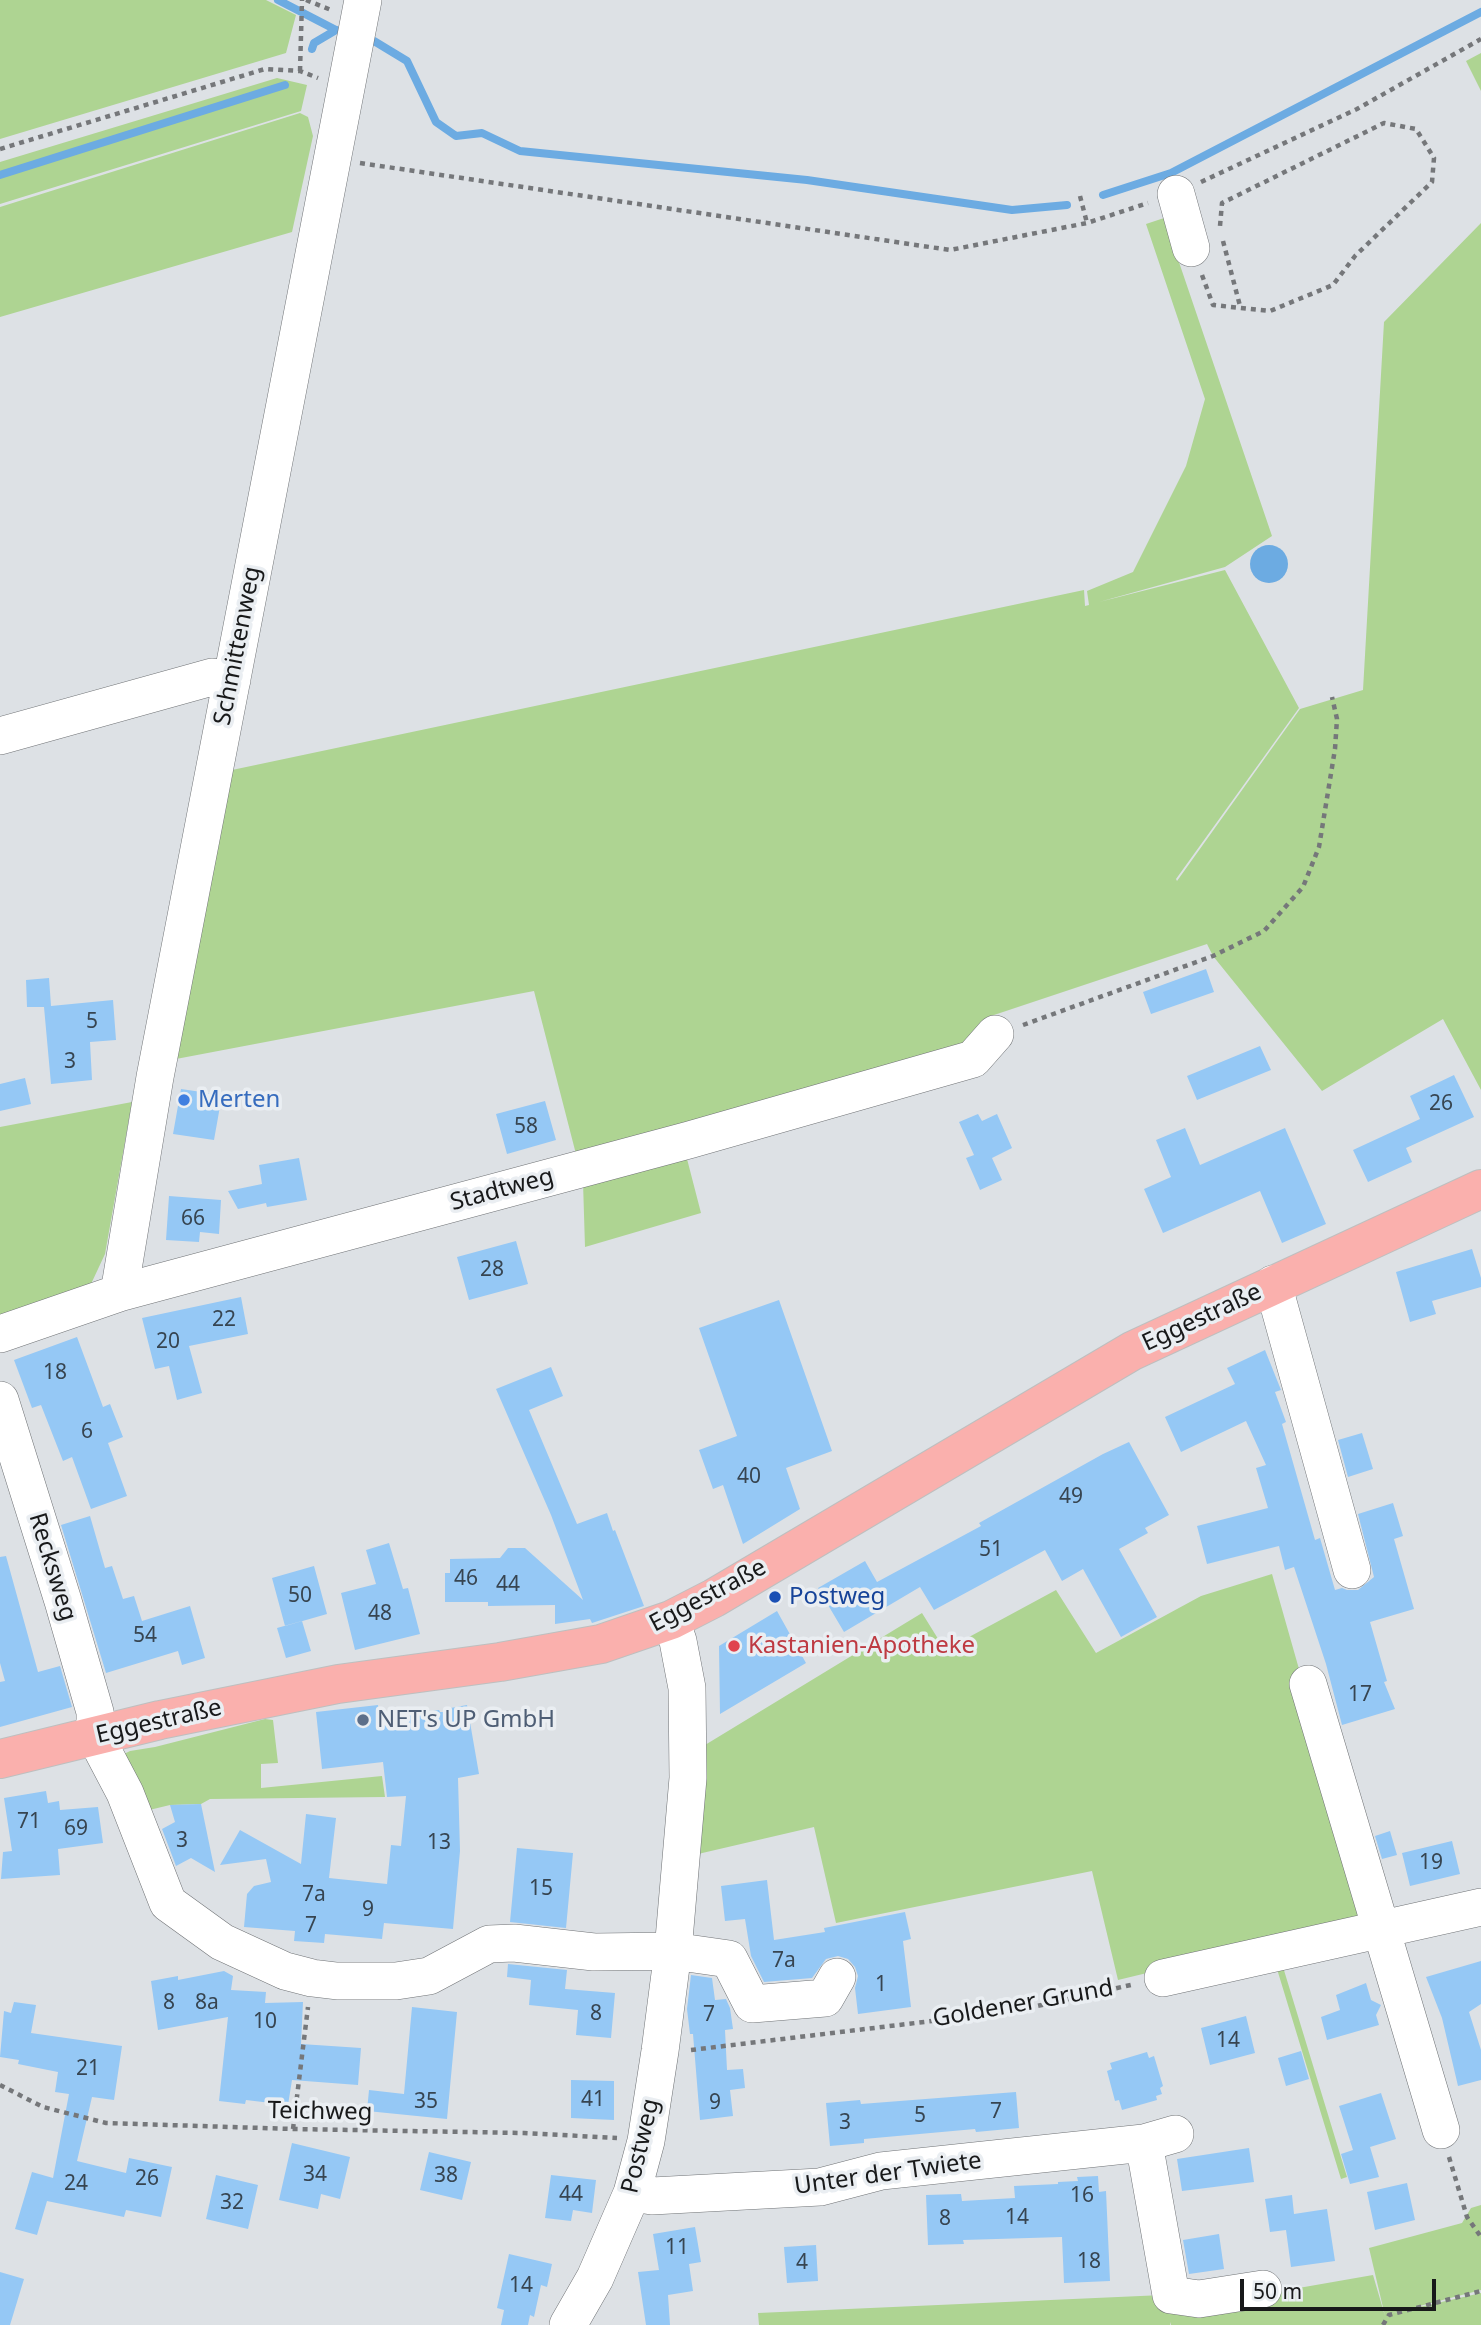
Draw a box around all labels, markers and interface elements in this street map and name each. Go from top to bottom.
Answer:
street label: Schmittenweg [209,564,267,728]
house number: 5 [86,1009,98,1035]
house number: 3 [64,1049,76,1075]
place label: Merten [198,1086,280,1114]
house number: 26 [1429,1091,1453,1117]
marker: Merten [176,1092,192,1108]
house number: 58 [514,1114,538,1140]
street label: Stadtweg [447,1162,557,1218]
house number: 66 [181,1206,205,1232]
house number: 28 [480,1257,504,1283]
street label: Eggestraße [1138,1278,1266,1358]
house number: 22 [212,1307,236,1333]
house number: 20 [156,1329,180,1355]
house number: 18 [43,1360,67,1386]
house number: 6 [81,1419,93,1445]
house number: 40 [737,1464,761,1490]
house number: 49 [1059,1484,1083,1510]
street label: Recksweg [22,1509,82,1625]
house number: 51 [979,1537,1003,1563]
street label: Eggestraße [645,1553,771,1639]
house number: 46 [454,1566,478,1592]
house number: 44 [496,1572,520,1598]
house number: 50 [288,1583,312,1609]
place label: Postweg [789,1583,885,1611]
marker: Postweg [767,1589,783,1605]
house number: 48 [368,1601,392,1627]
house number: 54 [133,1623,157,1649]
place label: Kastanien-Apotheke [748,1632,975,1660]
marker: Kastanien-Apotheke [726,1638,742,1654]
house number: 17 [1348,1682,1372,1708]
street label: Eggestraße [93,1694,225,1750]
place label: NET's UP GmbH [377,1706,555,1734]
marker: NET's UP GmbH [355,1712,371,1728]
house number: 71 [17,1809,41,1835]
house number: 69 [64,1816,88,1842]
house number: 3 [176,1828,188,1854]
house number: 13 [427,1830,451,1856]
house number: 19 [1419,1850,1443,1876]
house number: 15 [529,1876,553,1902]
house number: 7a [302,1882,326,1908]
house number: 9 [362,1897,374,1923]
house number: 7 [305,1913,317,1939]
house number: 7a [772,1948,796,1974]
house number: 1 [875,1972,887,1998]
street label: Goldener Grund [930,1974,1116,2034]
house number: 8 [163,1990,175,2016]
house number: 8a [195,1990,219,2016]
house number: 8 [590,2001,602,2027]
house number: 7 [703,2002,715,2028]
house number: 10 [253,2009,277,2035]
house number: 14 [1216,2028,1240,2054]
house number: 21 [76,2056,100,2082]
house number: 41 [581,2087,605,2113]
house number: 35 [414,2089,438,2115]
house number: 9 [709,2090,721,2116]
street label: Postweg [616,2096,666,2196]
street label: Teichweg [267,2097,373,2127]
house number: 7 [990,2099,1002,2125]
house number: 5 [914,2103,926,2129]
house number: 3 [839,2110,851,2136]
street label: Unter der Twiete [792,2147,984,2201]
house number: 34 [303,2162,327,2188]
house number: 38 [434,2163,458,2189]
house number: 26 [135,2166,159,2192]
house number: 24 [64,2171,88,2197]
house number: 44 [559,2182,583,2208]
house number: 16 [1070,2183,1094,2209]
house number: 32 [220,2190,244,2216]
house number: 14 [1005,2205,1029,2231]
house number: 8 [939,2206,951,2232]
house number: 11 [665,2235,689,2261]
house number: 18 [1077,2249,1101,2275]
house number: 4 [796,2250,808,2276]
scale bar [1243,2266,1439,2310]
house number: 14 [509,2273,533,2299]
text: 50 m [1253,2277,1302,2305]

